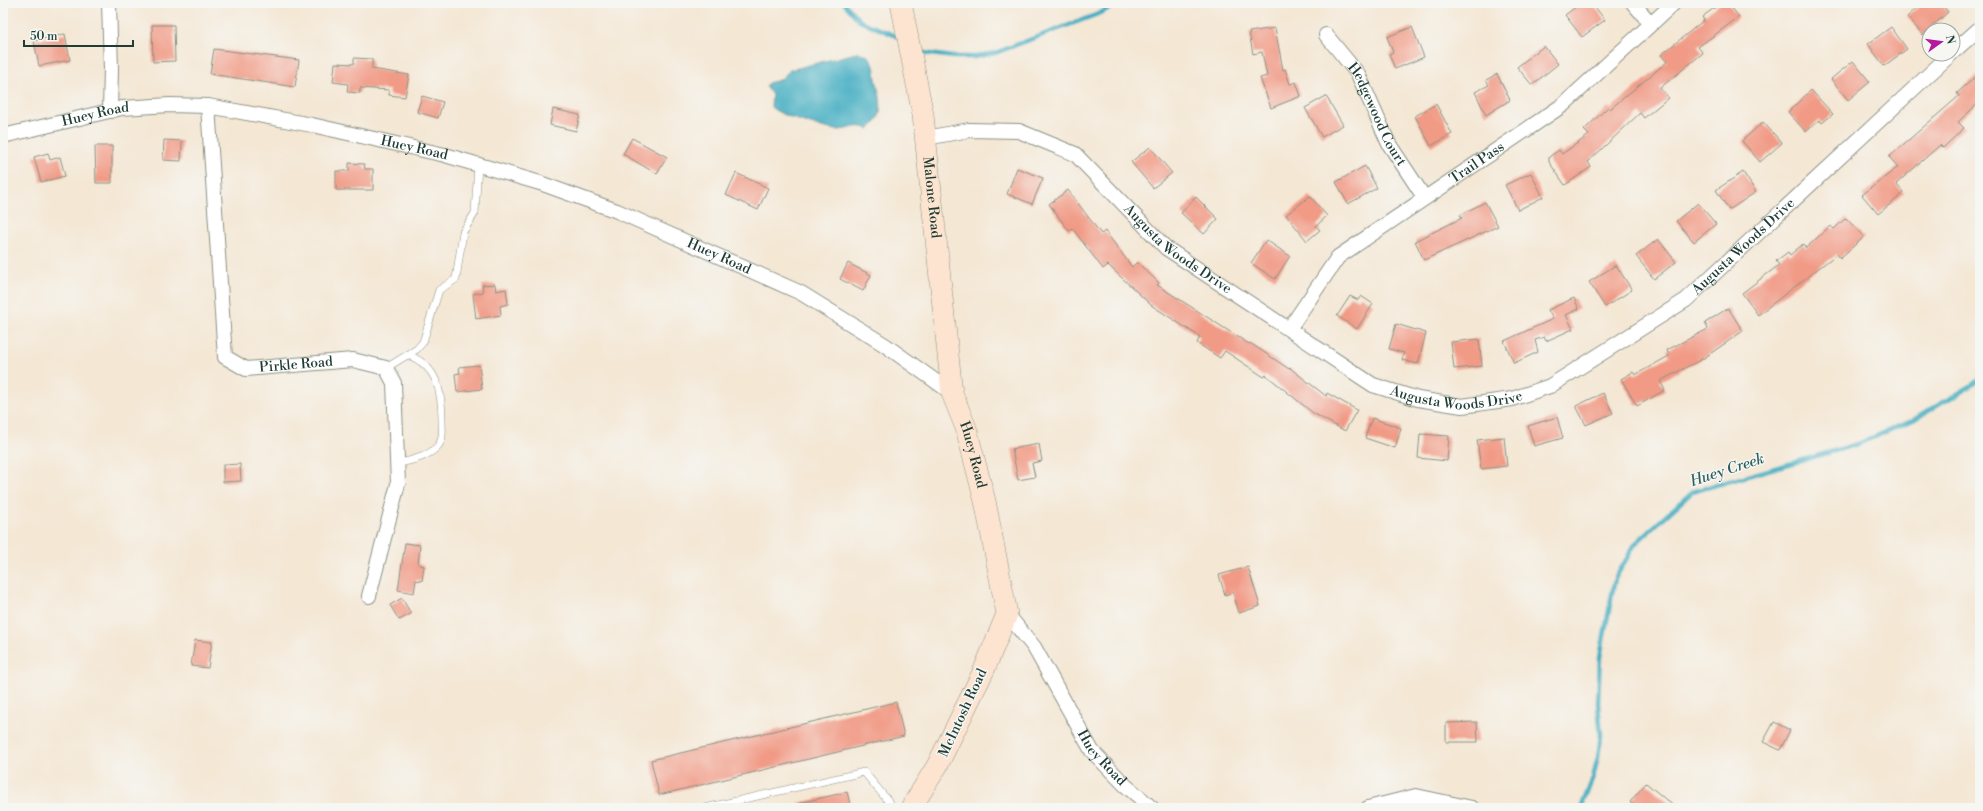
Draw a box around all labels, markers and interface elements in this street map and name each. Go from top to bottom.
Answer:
scale bar [24,22,133,48]
north arrow [1921,22,1961,62]
text: 50 m [30,29,58,44]
text: N [1942,34,1958,46]
street label: Hedgewood Court [1343,59,1410,170]
street label: Huey Road [60,99,130,131]
street label: Huey Road [379,132,450,164]
street label: Trail Pass [1446,138,1508,188]
street label: Malone Road [918,156,945,239]
street label: Augusta Woods Drive [1687,194,1799,300]
street label: Augusta Woods Drive [1119,200,1235,298]
street label: Huey Road [684,234,754,279]
street label: Pirkle Road [258,353,334,377]
street label: Augusta Woods Drive [1387,382,1525,415]
street label: Huey Road [955,419,990,490]
water label: Huey Creek [1687,449,1767,491]
street label: McIntosh Road [935,666,991,760]
street label: Huey Road [1073,727,1130,790]

